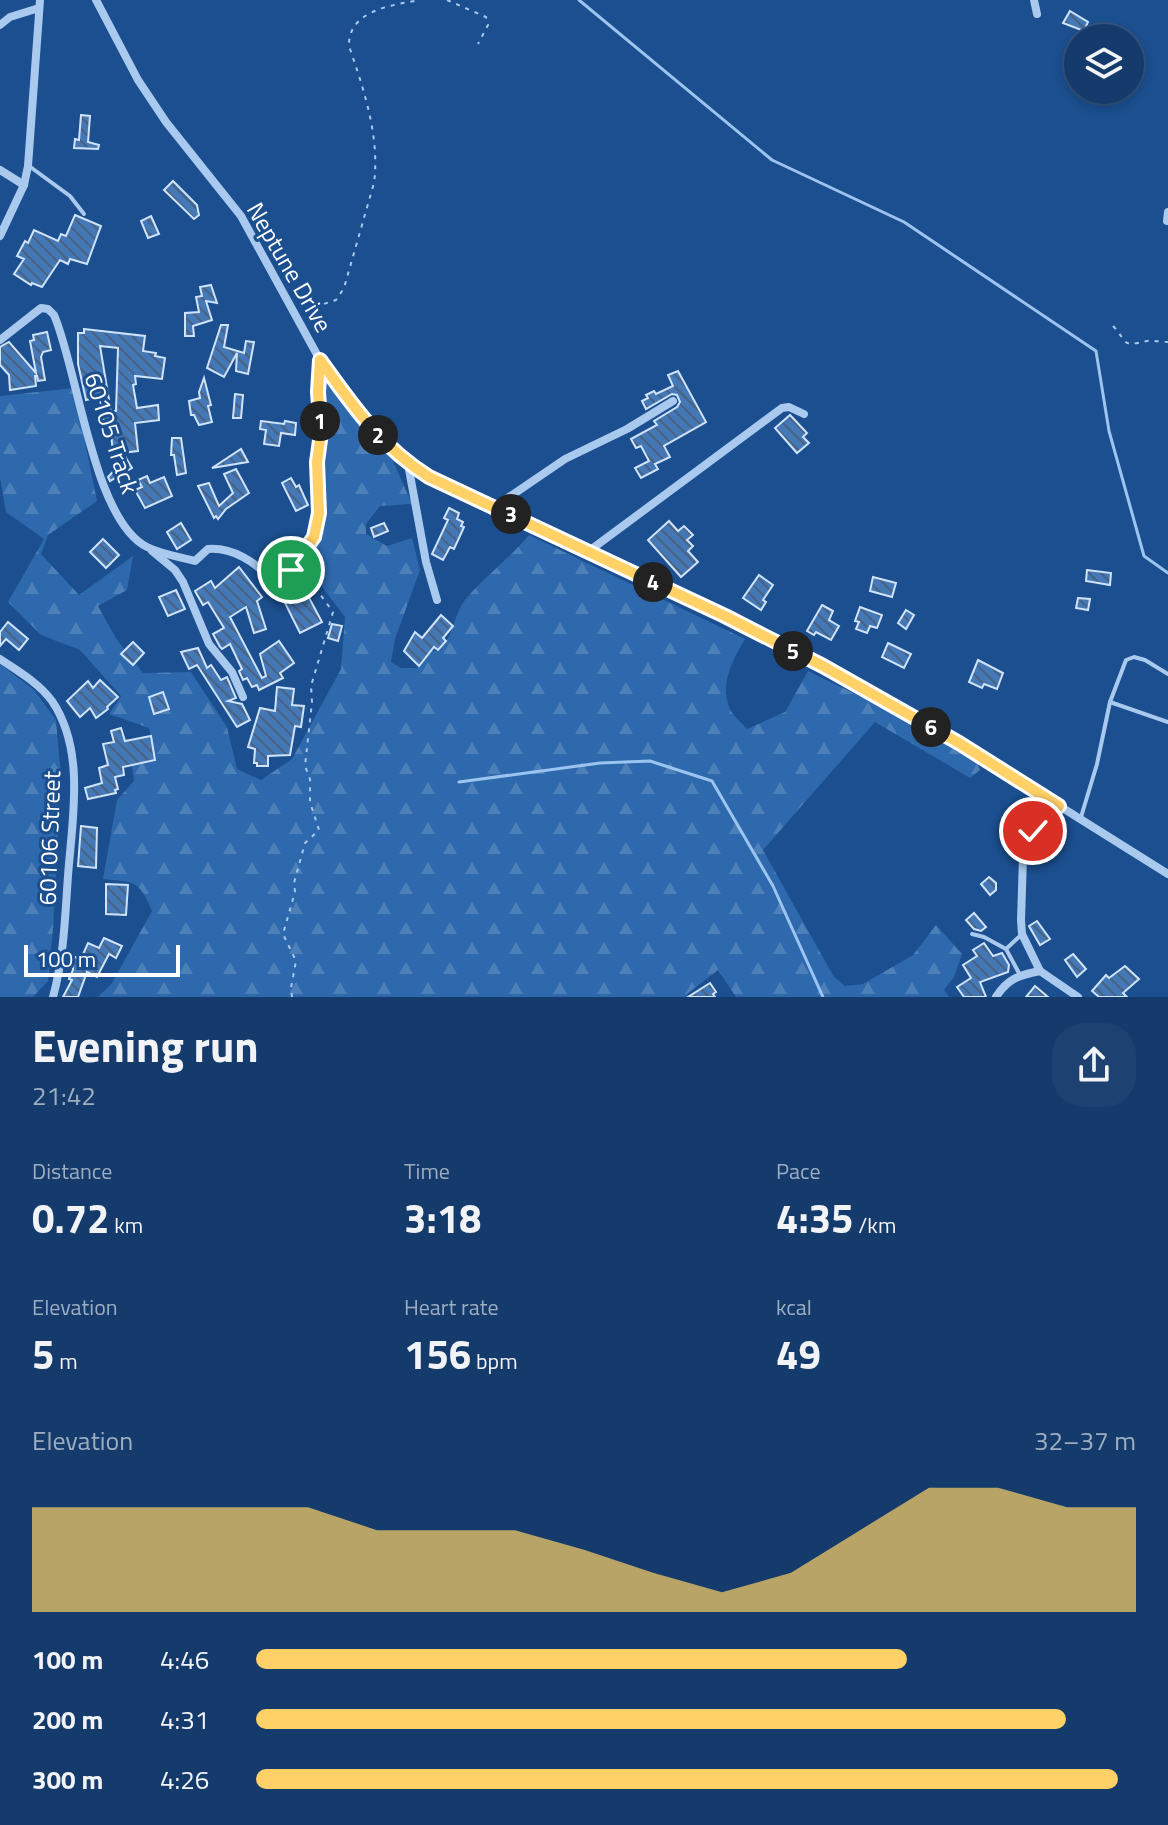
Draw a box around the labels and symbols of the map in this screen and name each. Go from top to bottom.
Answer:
street label: Neptune Drive [238,195,342,339]
street label: 60105 Track [76,368,149,499]
pin: 1 [300,401,340,441]
pin: 2 [358,415,398,455]
pin: 3 [491,494,531,534]
pin [257,536,325,604]
pin: 4 [633,562,673,602]
pin: 5 [773,631,813,671]
pin: 6 [911,707,951,747]
street label: 60106 Street [29,770,69,906]
pin [999,797,1067,865]
scale bar [24,941,180,977]

